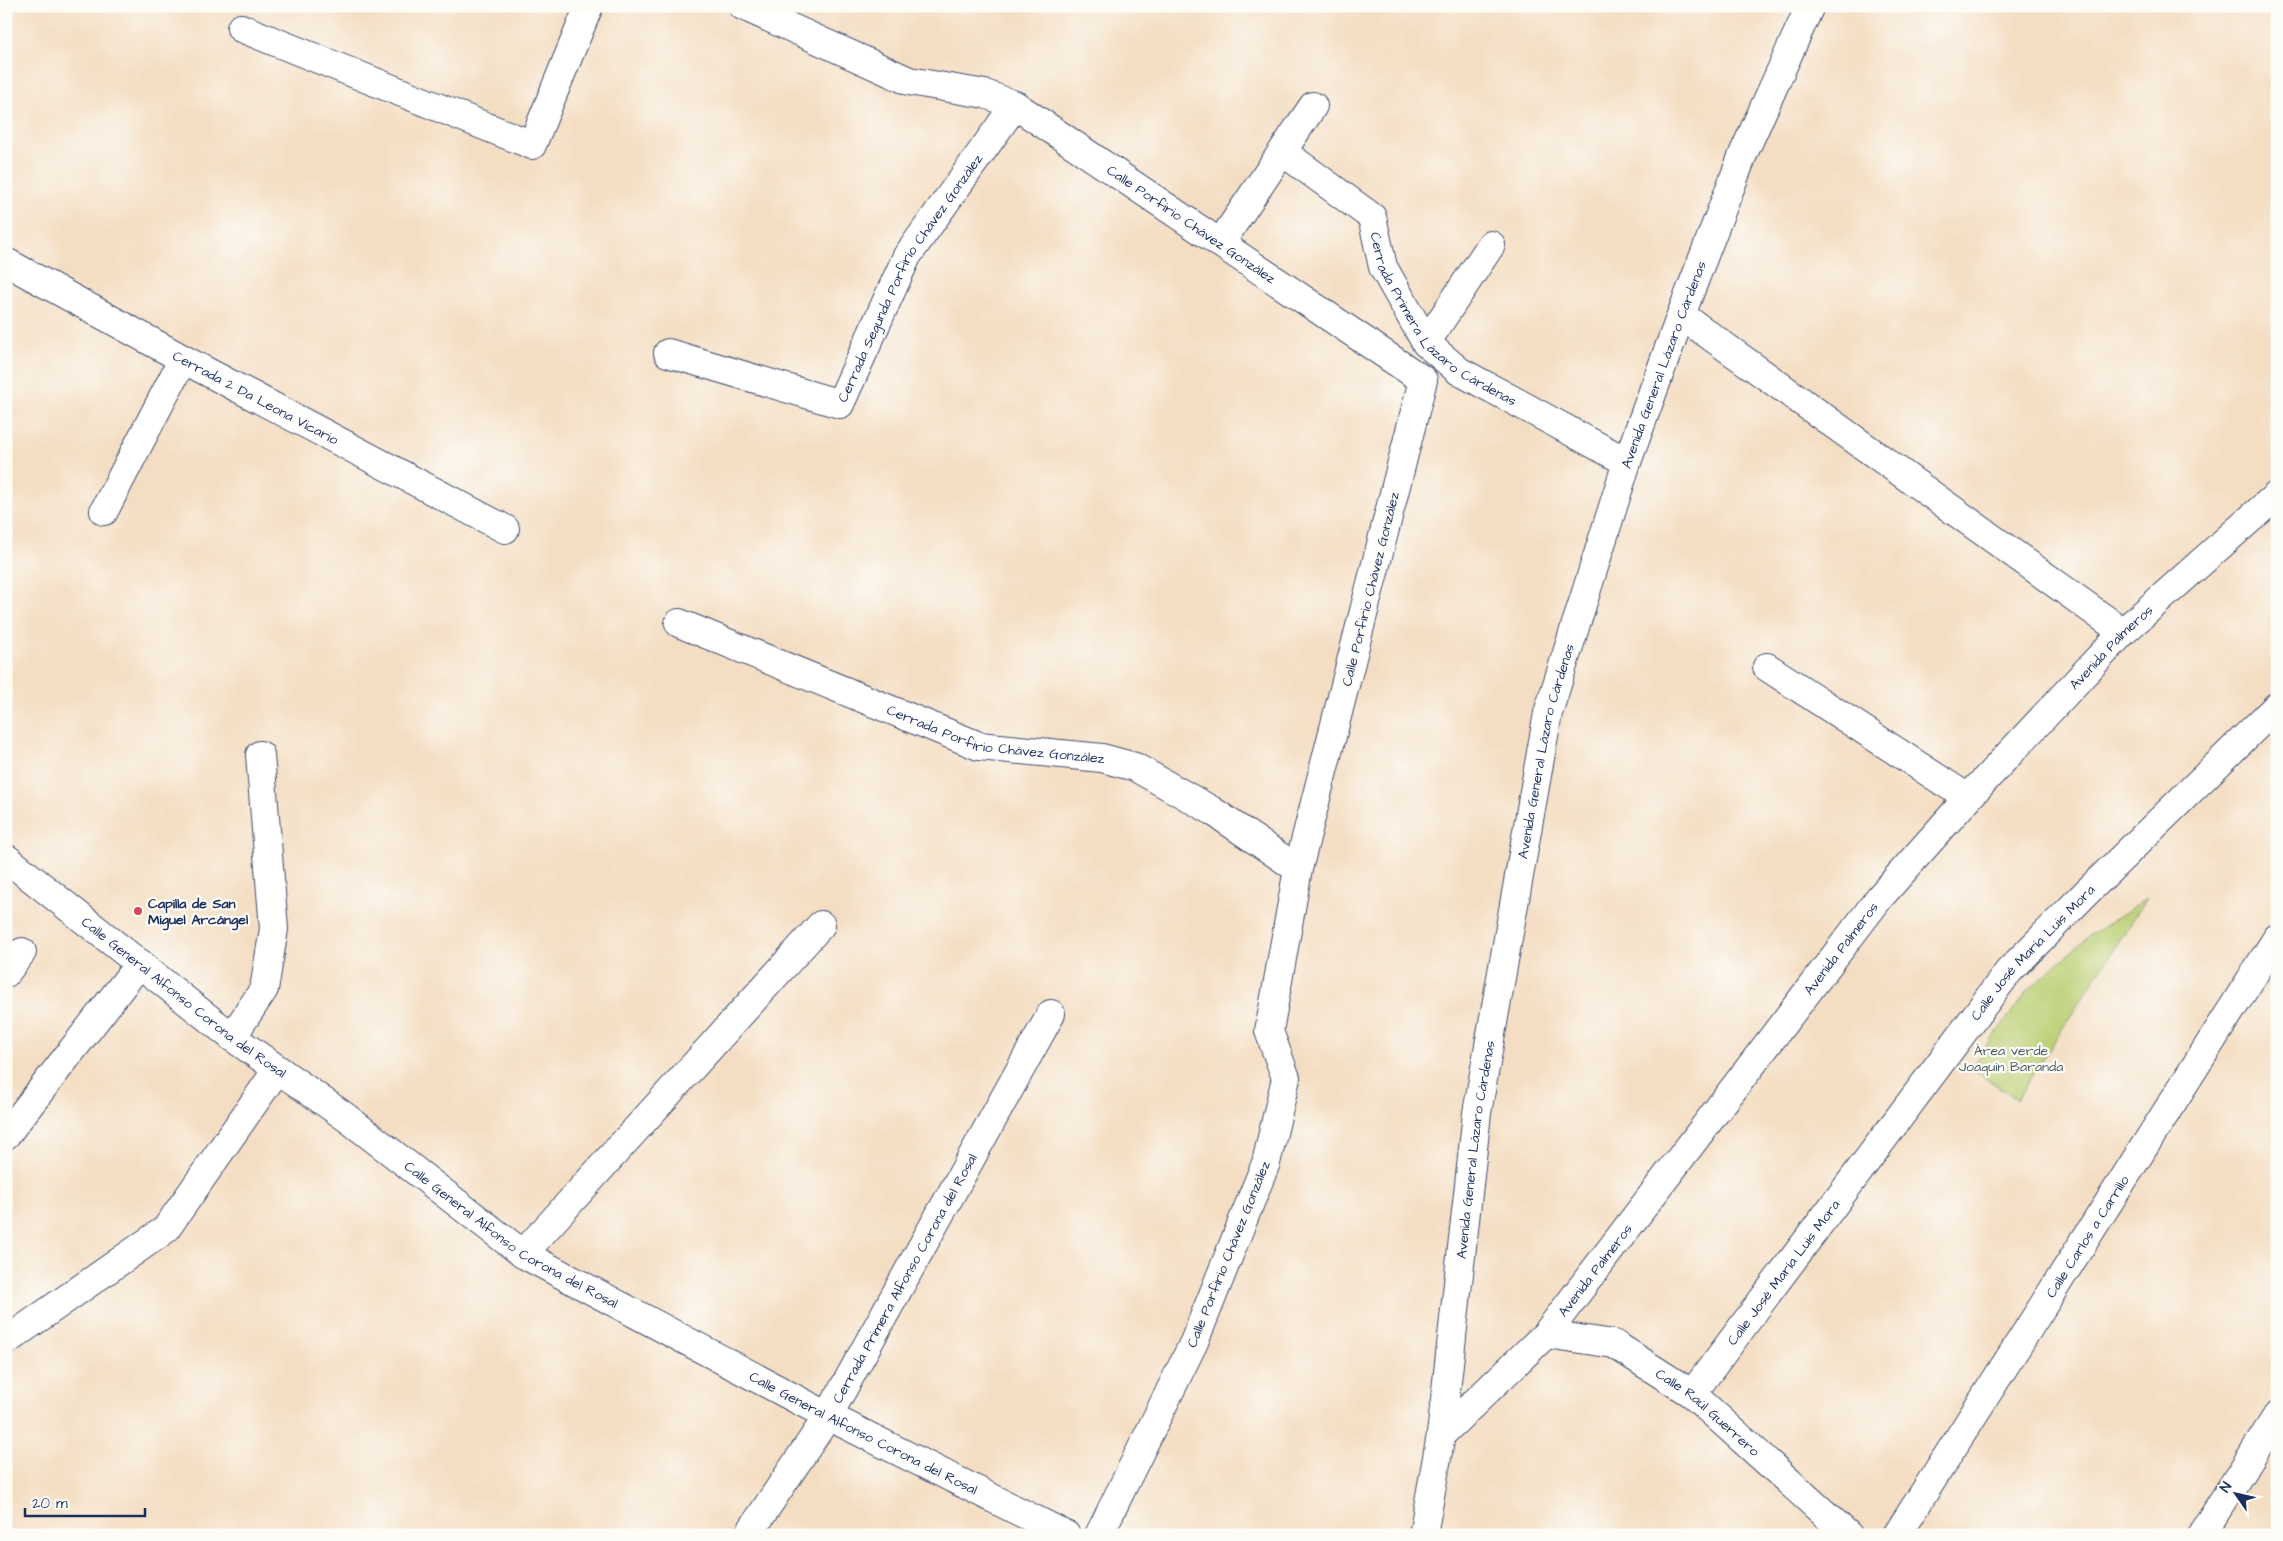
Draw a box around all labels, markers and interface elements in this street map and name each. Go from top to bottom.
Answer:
street label: Cerrada Segunda Porfirio Chávez González [833,150,988,406]
street label: Calle Porfirio Chávez González [1103,161,1279,289]
street label: Cerrada Primera Lázaro Cárdenas [1365,230,1520,411]
street label: Avenida General Lázaro Cárdenas [1617,258,1712,471]
street label: Cerrada 2 Da Leona Vicario [169,346,342,450]
street label: Calle Porfirio Chávez González [1337,490,1405,688]
street label: Avenida Palmeros [2065,601,2158,695]
street label: Avenida General Lázaro Cárdenas [1513,641,1580,861]
street label: Cerrada Porfirio Chávez González [883,700,1106,769]
street label: Calle José María Luis Mora [1966,881,2100,1025]
place label: Capilla de San Miguel Arcángel [148,894,249,931]
street label: Avenida Palmeros [1799,898,1884,1000]
marker: Capilla de San Miguel Arcángel [132,905,144,917]
street label: Calle General Alfonso Corona del Rosal [77,912,290,1083]
street label: Avenida General Lázaro Cárdenas [1452,1039,1501,1260]
park label: Área verde Joaquín Baranda [1959,1041,2063,1077]
street label: Cerrada Primera Alfonso Corona del Rosal [828,1150,983,1407]
street label: Calle General Alfonso Corona del Rosal [400,1157,621,1314]
street label: Calle Porfirio Chávez González [1182,1158,1276,1351]
street label: Calle Carlos a Carrillo [2041,1172,2135,1302]
street label: Calle José María Luis Mora [1723,1196,1845,1350]
street label: Avenida Palmeros [1554,1220,1638,1321]
street label: Calle Raúl Guerrero [1651,1364,1764,1462]
street label: Calle General Alfonso Corona del Rosal [745,1367,981,1500]
north arrow [2210,1468,2260,1518]
text: N [2215,1478,2237,1497]
scale bar [25,1486,145,1518]
text: 20 m [32,1493,68,1514]

